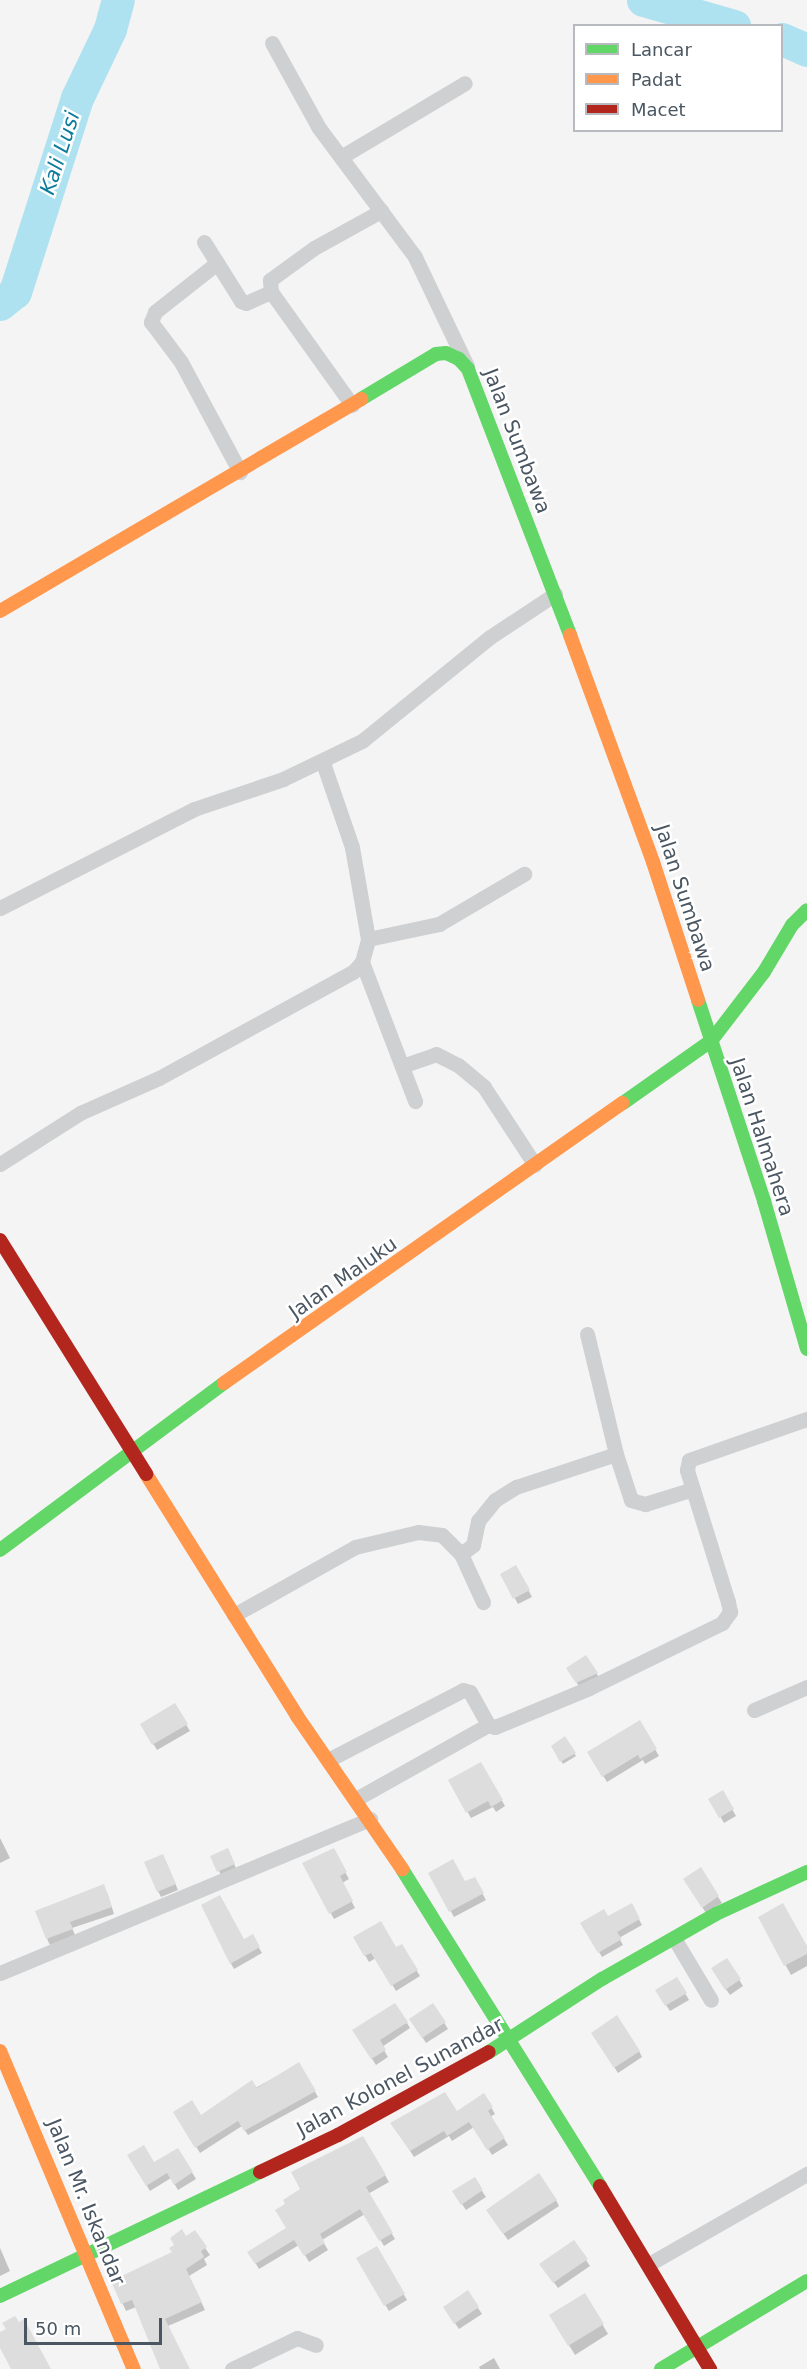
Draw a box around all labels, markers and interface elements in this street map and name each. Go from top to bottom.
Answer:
legend [573,24,783,132]
text: Lancar [631,39,692,60]
text: Padat [631,69,682,90]
text: Macet [631,99,686,120]
water label: Kali Lusi [35,108,85,198]
street label: Jalan Sumbawa [478,365,556,517]
street label: Jalan Sumbawa [650,821,720,975]
street label: Jalan Halmahera [725,1055,799,1219]
street label: Jalan Maluku [284,1232,402,1324]
street label: Jalan Kolonel Sunandar [293,2012,507,2142]
street label: Jalan Mr. Iskandar [42,2115,130,2289]
scale bar [27,2306,165,2344]
text: 50 m [35,2318,81,2339]

